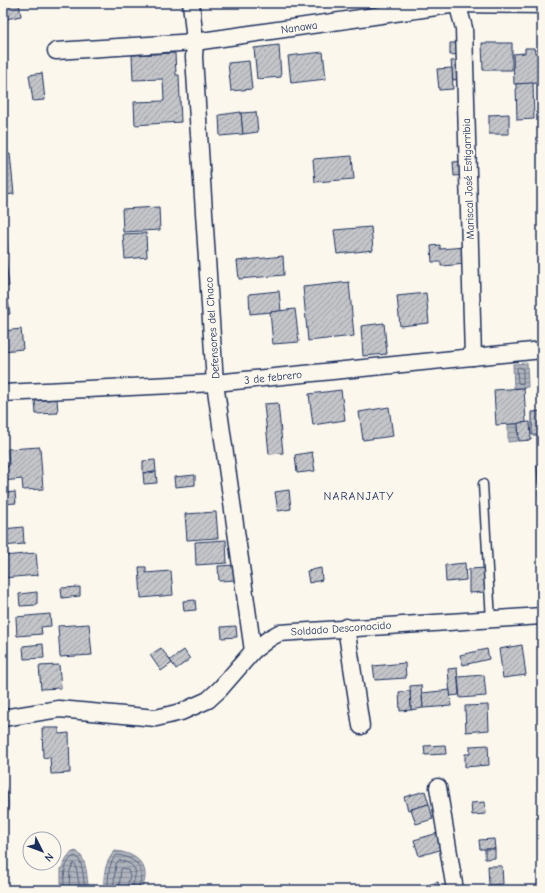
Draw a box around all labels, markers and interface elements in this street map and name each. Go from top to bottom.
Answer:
street label: Nanawa [280,19,318,36]
street label: Mariscal José Estigarribia [460,118,477,240]
street label: Defensores del Chaco [202,276,223,379]
street label: 3 de febrero [243,368,303,387]
district label: NARANJATY [324,489,394,503]
street label: Soldado Desconocido [290,618,392,638]
north arrow [22,831,62,871]
text: N [42,850,56,864]

